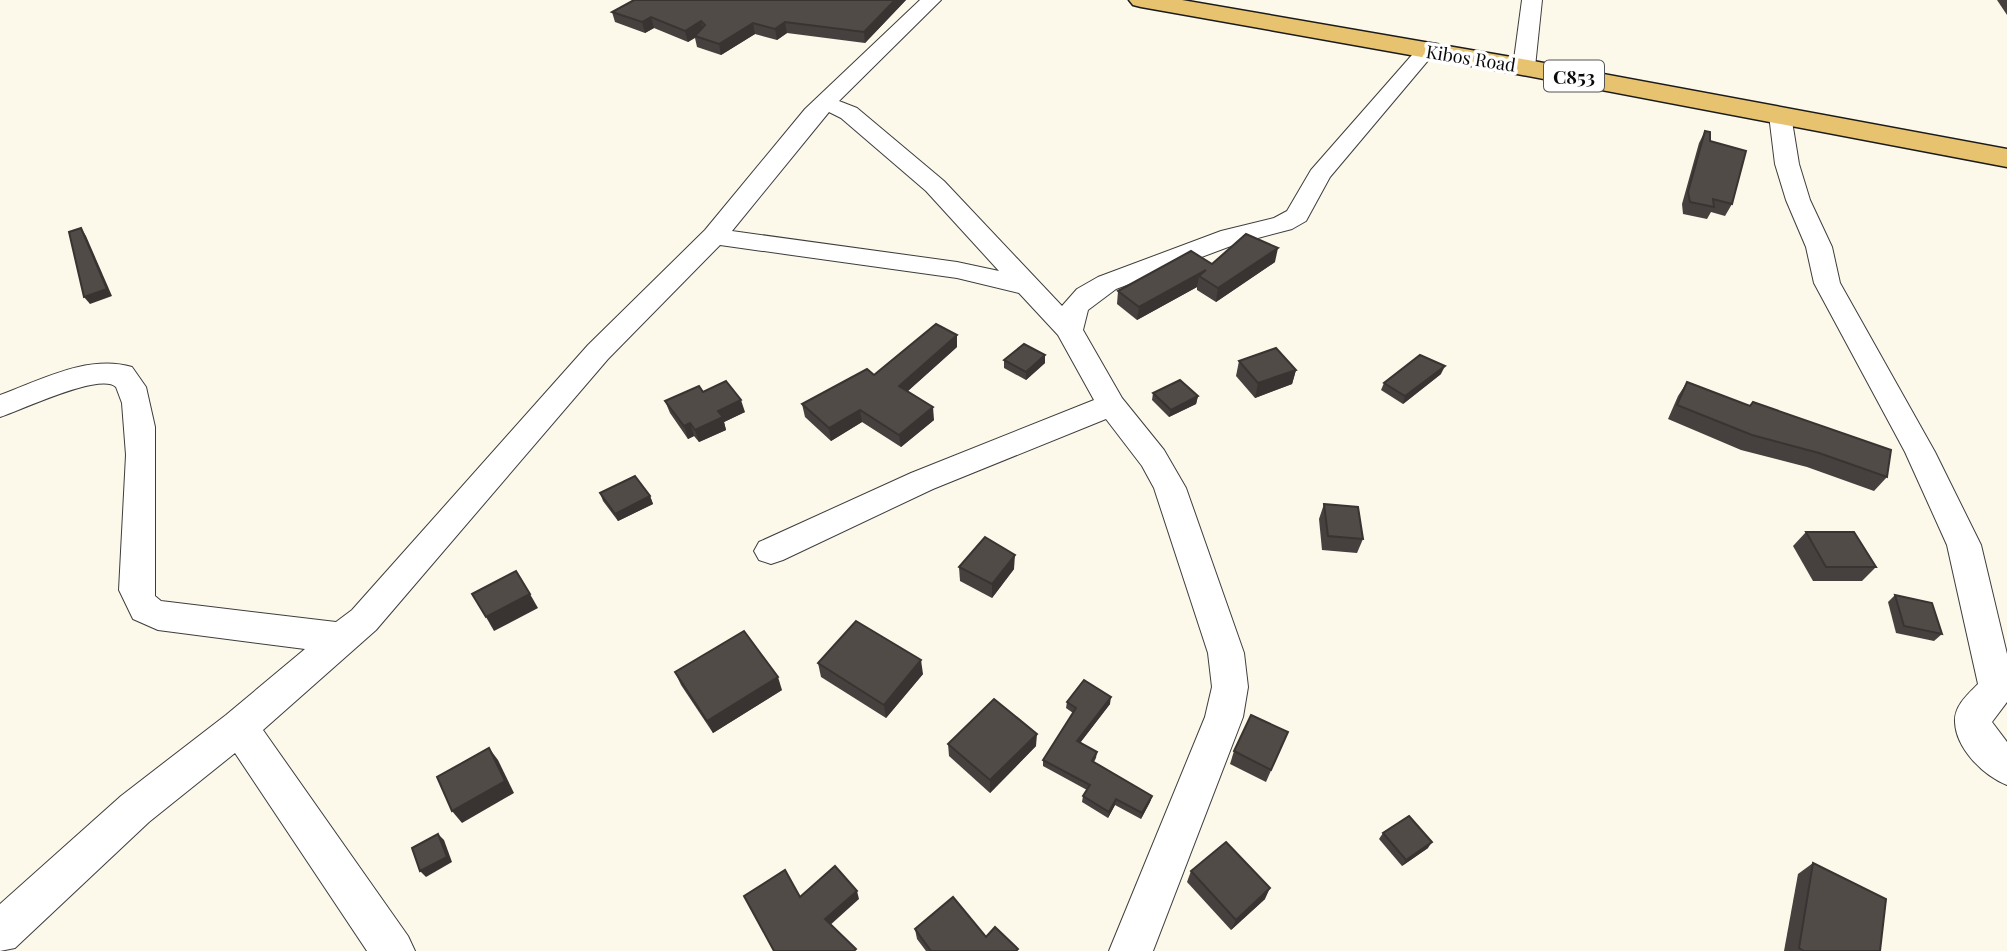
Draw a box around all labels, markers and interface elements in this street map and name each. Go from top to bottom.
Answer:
street label: Kibos Road [1424,39,1518,77]
road number: C853 [1544,60,1604,92]

